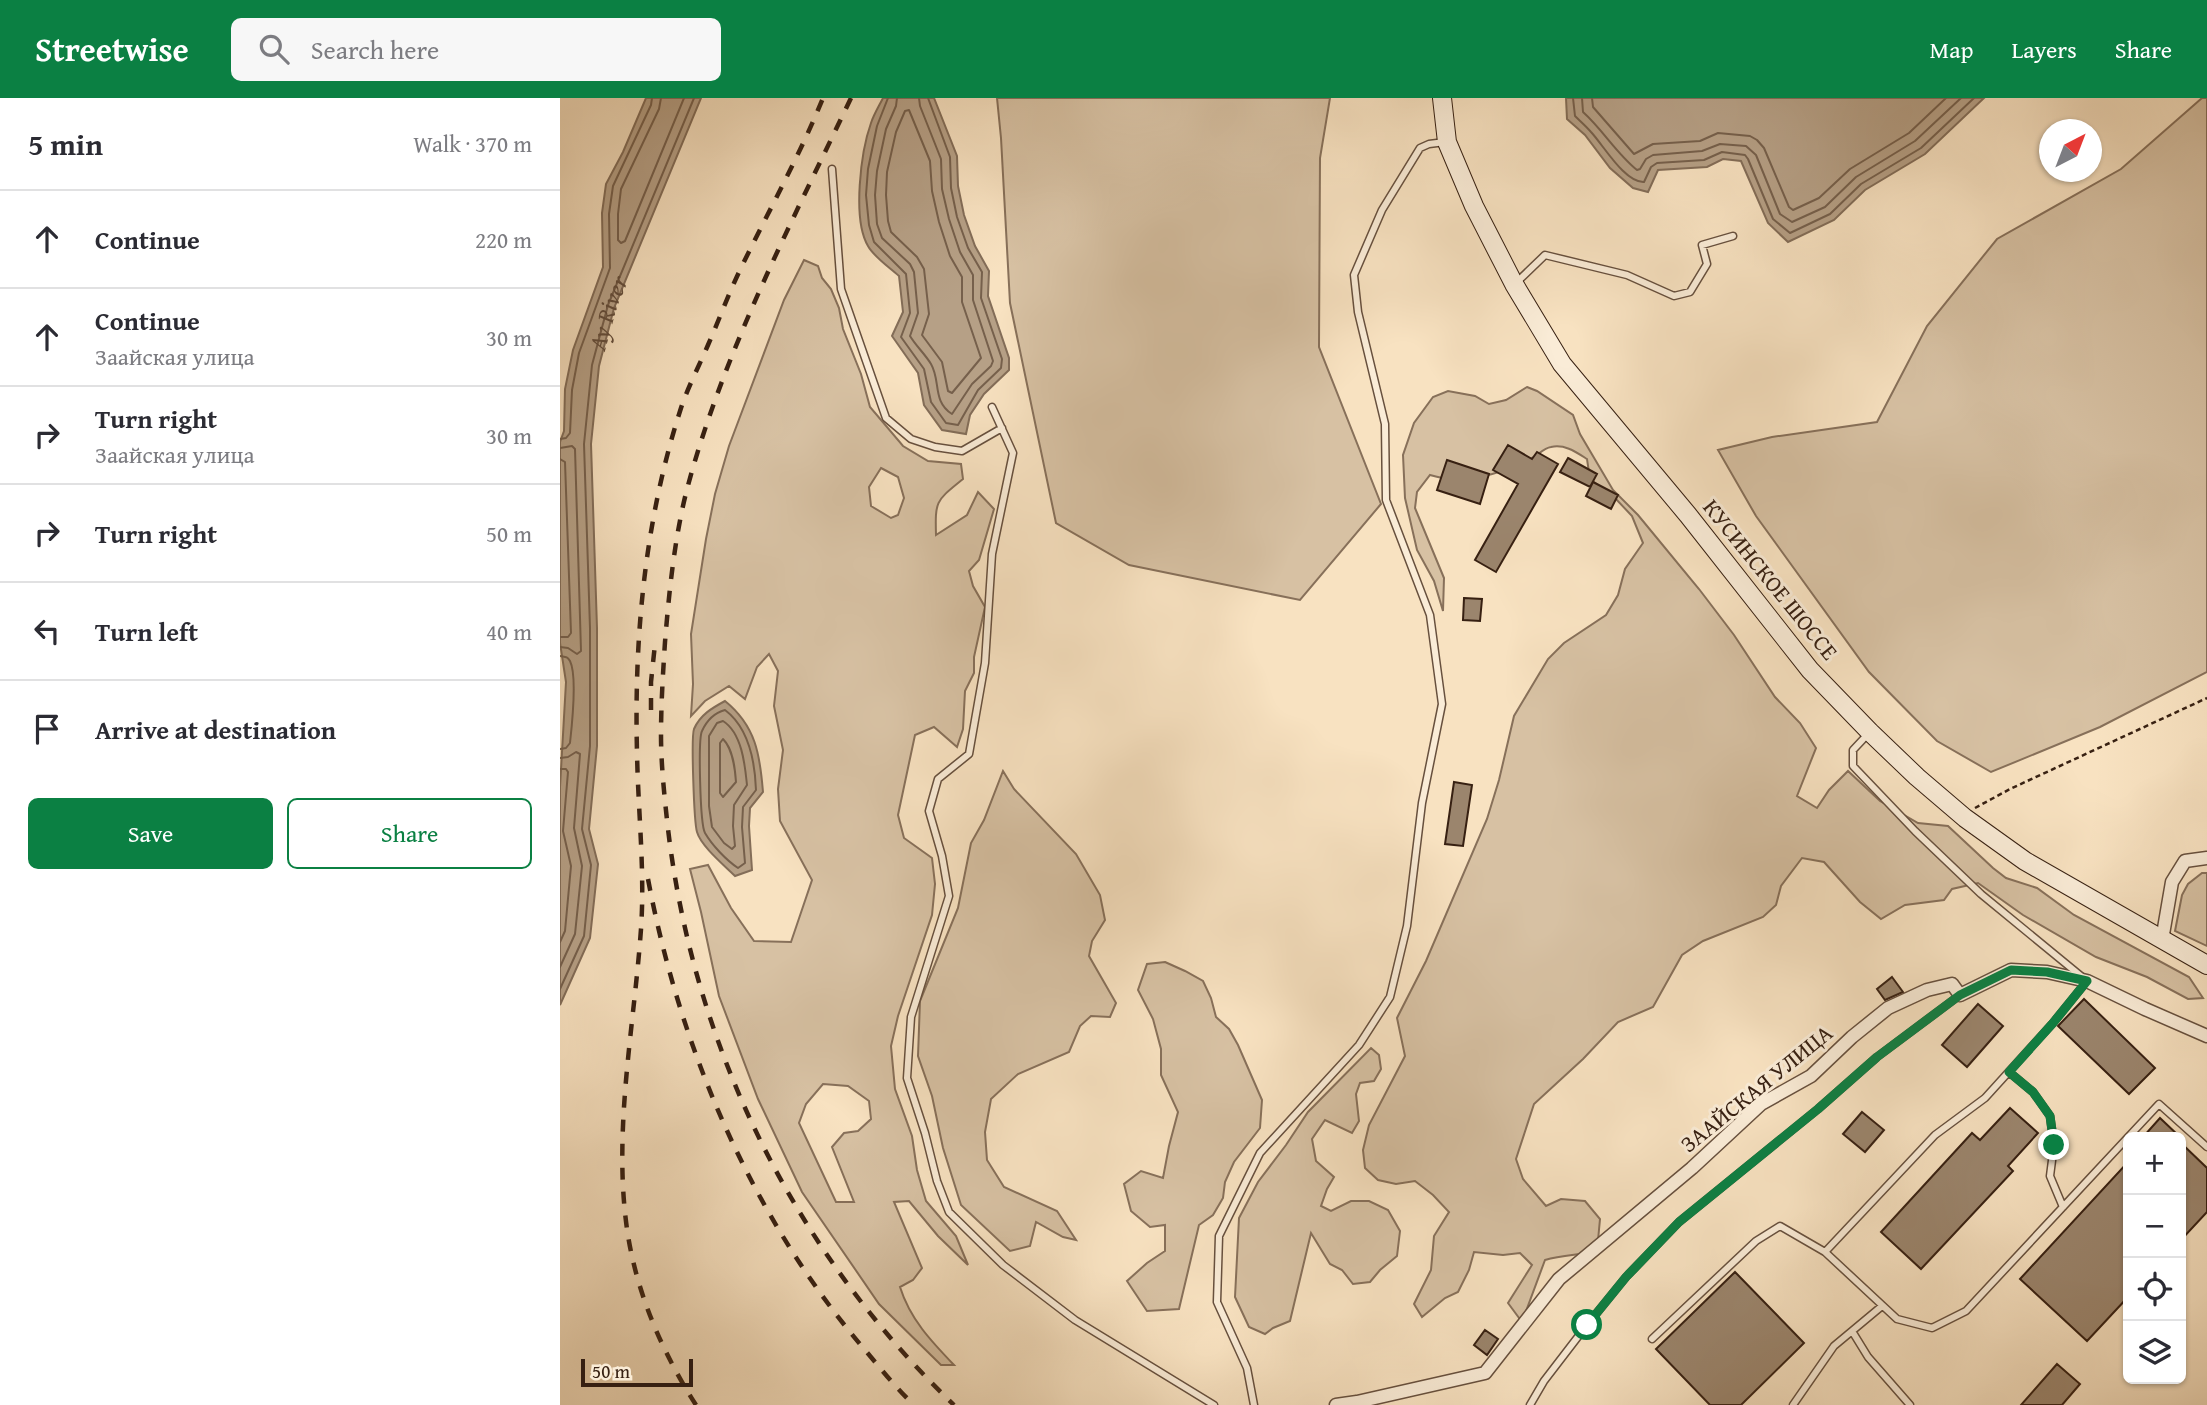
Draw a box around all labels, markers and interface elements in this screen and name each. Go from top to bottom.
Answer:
search box [231,18,721,81]
text: Streetwise [35,25,189,73]
icon: search [255,30,293,68]
text: Search here [311,30,439,69]
text: Map [1930,32,1973,67]
text: Layers [2011,32,2077,67]
text: Share [2115,32,2172,67]
north arrow [2039,119,2102,182]
text: 5 min [28,122,103,166]
text: Walk · 370 m [413,127,532,160]
icon: ahead [28,220,66,258]
text: Continue [95,220,200,259]
text: 220 m [475,223,532,256]
water label: Ay River [579,269,636,355]
text: Continue [95,301,200,340]
icon: ahead [28,318,66,356]
text: 30 m [486,321,532,354]
text: Заайская улица [95,340,254,373]
text: Turn right [95,399,217,438]
icon: right [28,416,66,454]
text: 30 m [486,419,532,452]
text: Заайская улица [95,438,254,471]
street label: КУСИНСКОЕ ШОССЕ [1696,491,1847,667]
icon: right [28,514,66,552]
text: Turn right [95,514,217,553]
text: 50 m [486,517,532,550]
icon: left [28,612,66,650]
text: Turn left [95,612,198,651]
text: 40 m [486,615,532,648]
icon: arrive [28,710,66,748]
text: Arrive at destination [95,710,336,749]
button: Save [28,798,273,869]
button: Share [287,798,532,869]
street label: ЗААЙСКАЯ УЛИЦА [1673,1016,1839,1160]
route end [2038,1129,2069,1160]
map controls [2123,1132,2186,1384]
button: + [2123,1132,2186,1195]
button: − [2123,1195,2186,1258]
button: locate [2123,1258,2186,1321]
route start [1571,1309,1602,1340]
button: layers [2123,1321,2186,1384]
scale bar [581,1356,693,1388]
text: 50 m [592,1357,630,1385]

